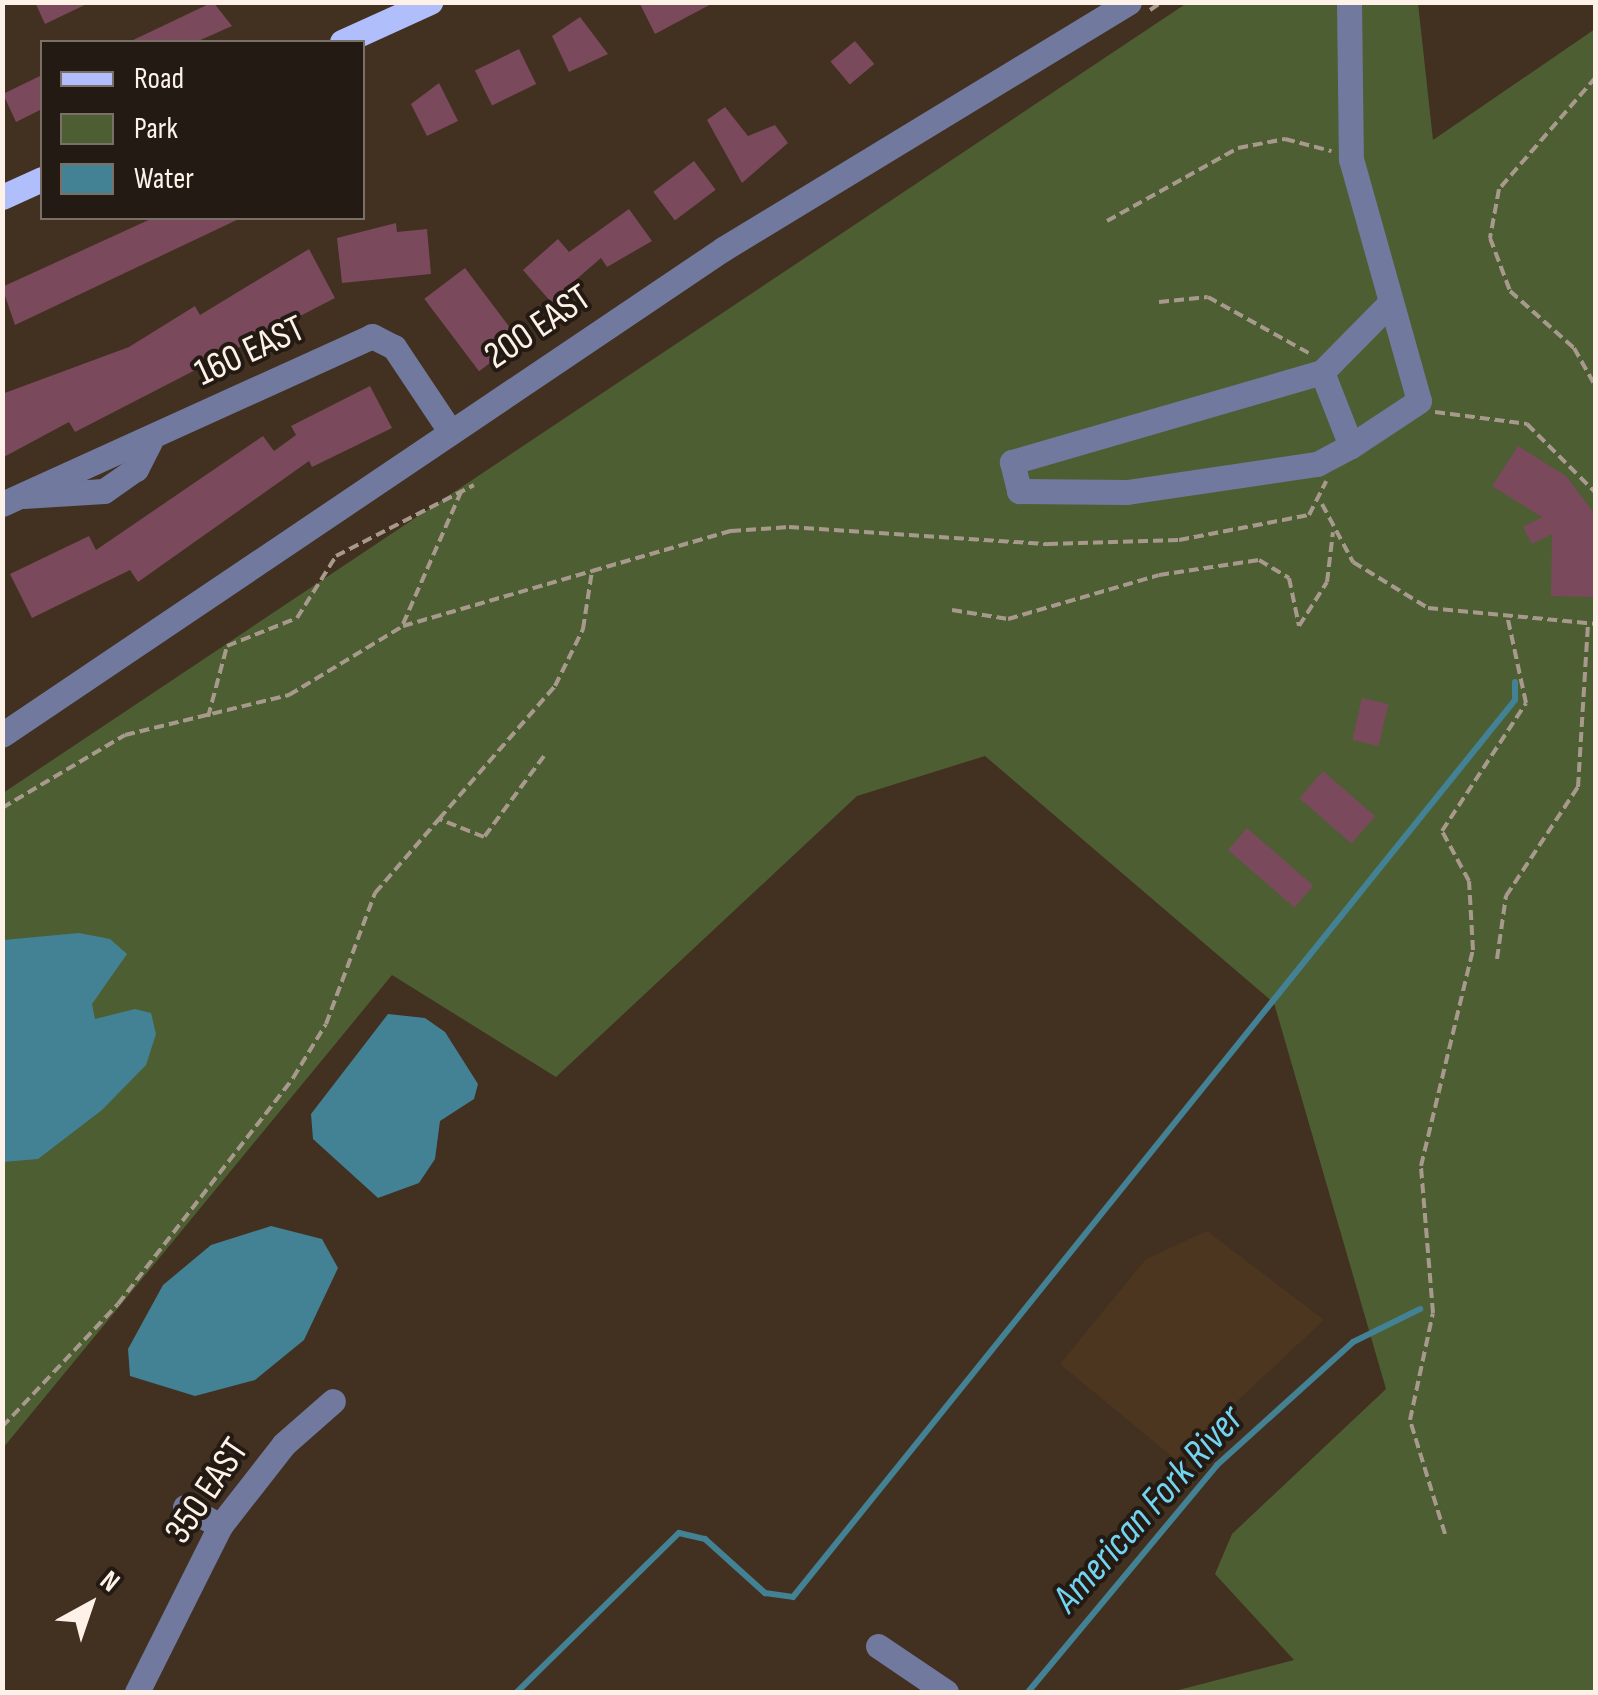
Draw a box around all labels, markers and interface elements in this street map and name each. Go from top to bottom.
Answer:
legend [40,40,365,220]
text: Road [134,61,184,97]
text: Park [134,111,178,147]
text: Water [134,161,194,197]
street label: 200 EAST [476,275,600,379]
street label: 160 EAST [188,306,312,396]
water label: American Fork River [1043,1396,1253,1622]
street label: 350 EAST [155,1430,259,1552]
north arrow [40,1555,140,1655]
text: N [93,1564,126,1599]

